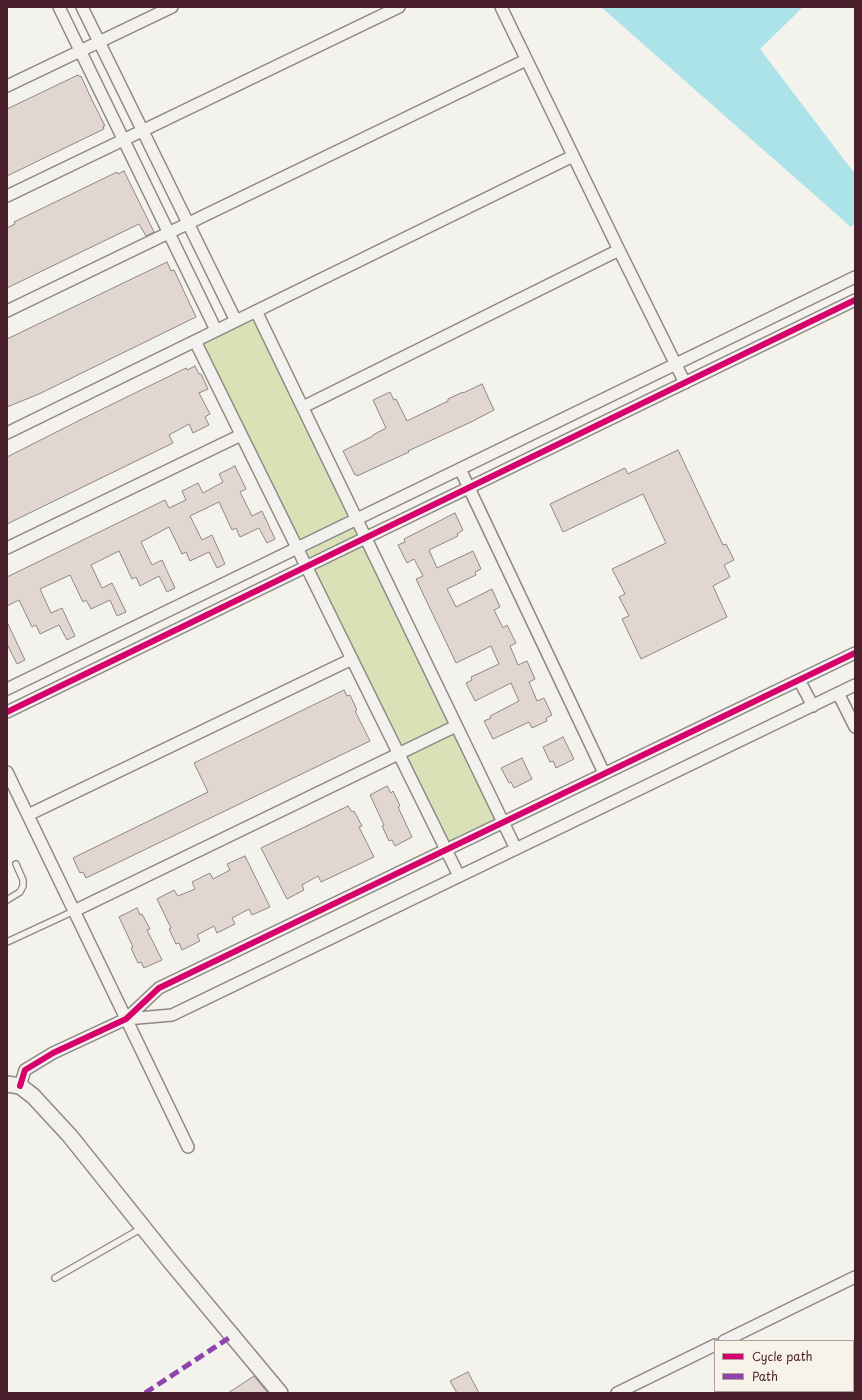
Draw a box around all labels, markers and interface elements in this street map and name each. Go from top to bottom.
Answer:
legend [714,1340,854,1392]
text: Cycle path [752,1347,813,1365]
text: Path [752,1367,778,1385]

